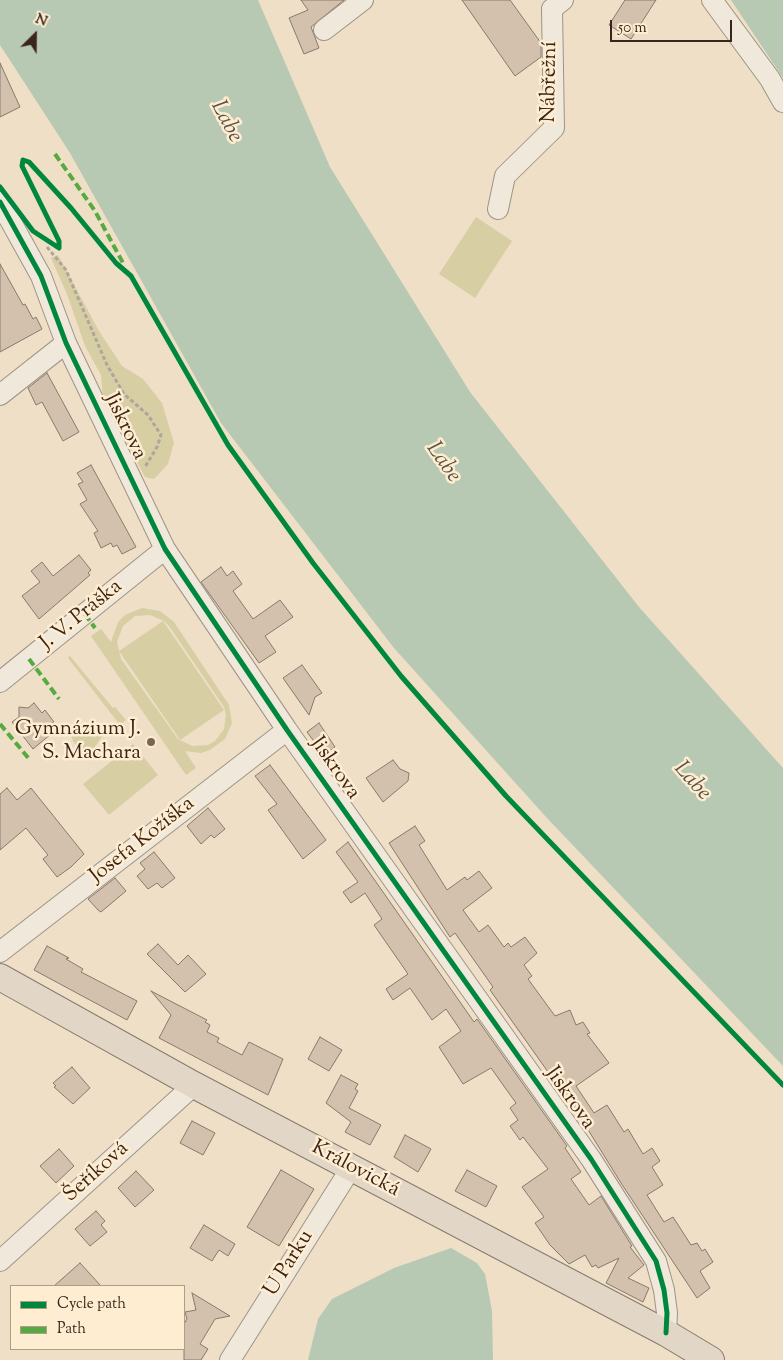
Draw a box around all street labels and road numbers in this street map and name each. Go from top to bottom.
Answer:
street label: Nábřežní [538,41,564,123]
street label: Jiskrova [97,390,151,464]
street label: J. V. Práška [36,575,128,657]
street label: Jiskrova [303,733,365,805]
street label: Josefa Kožíška [86,792,200,890]
street label: Jiskrova [538,1063,600,1135]
street label: Královická [307,1136,403,1204]
street label: Šeříková [59,1137,135,1209]
street label: U Parku [260,1226,320,1302]

